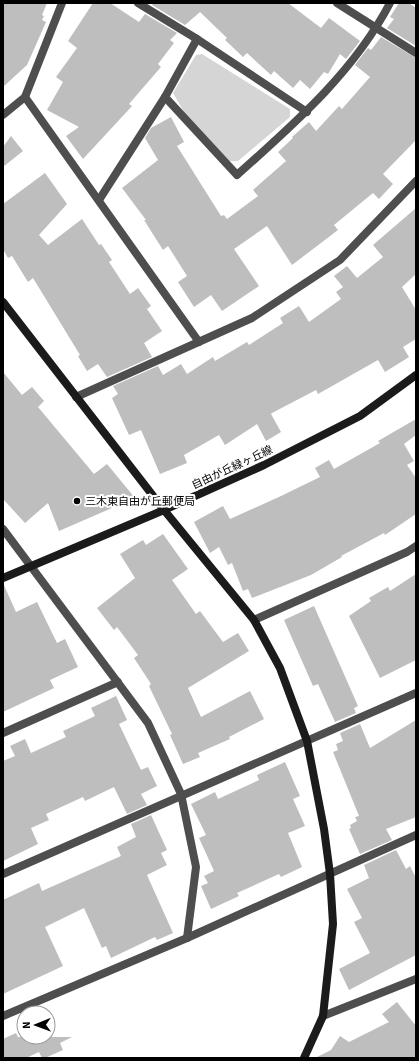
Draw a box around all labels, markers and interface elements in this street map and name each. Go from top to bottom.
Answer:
street label: 自由が丘緑ヶ丘線 [189,442,275,493]
place label: 三木東自由が丘郵便局 [85,494,195,509]
marker: 三木東自由が丘郵便局 [72,496,82,506]
north arrow [16,1005,56,1045]
text: N [19,1021,34,1029]

